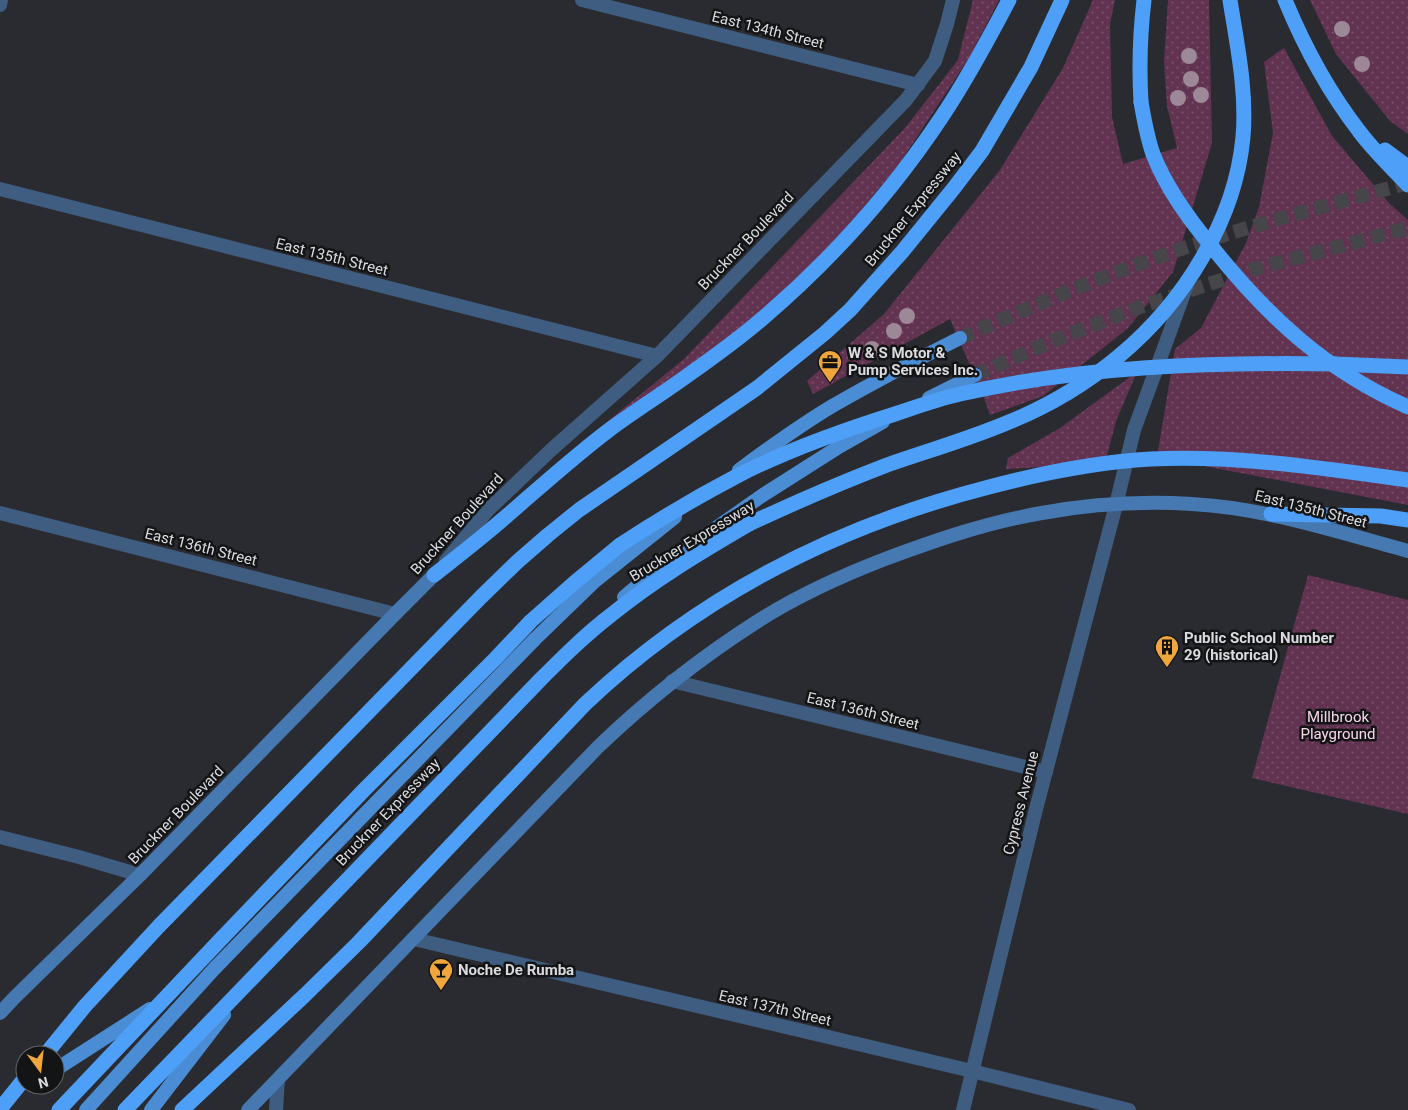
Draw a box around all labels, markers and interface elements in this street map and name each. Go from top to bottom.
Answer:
street label: East 134th Street [710,7,826,53]
street label: Bruckner Expressway [861,148,965,270]
street label: Bruckner Boulevard [695,188,797,294]
street label: East 135th Street [274,234,390,280]
place label: W & S Motor & Pump Services Inc. [848,344,978,379]
office icon: W & S Motor & Pump Services Inc. [817,349,843,383]
street label: Bruckner Boulevard [407,470,507,578]
street label: East 135th Street [1253,486,1369,532]
street label: Bruckner Expressway [626,497,758,585]
street label: East 136th Street [143,524,259,570]
place label: Public School Number 29 (historical) [1184,629,1335,664]
building icon: Public School Number 29 (historical) [1154,634,1180,668]
street label: East 136th Street [805,688,921,734]
park label: Millbrook Playground [1300,708,1376,743]
street label: Cypress Avenue [999,749,1043,857]
street label: Bruckner Expressway [332,755,444,869]
street label: Bruckner Boulevard [125,762,227,868]
bar icon: Noche De Rumba [428,957,454,991]
place label: Noche De Rumba [458,961,574,979]
street label: East 137th Street [717,986,833,1030]
north arrow [15,1045,65,1095]
text: N [37,1074,50,1092]

